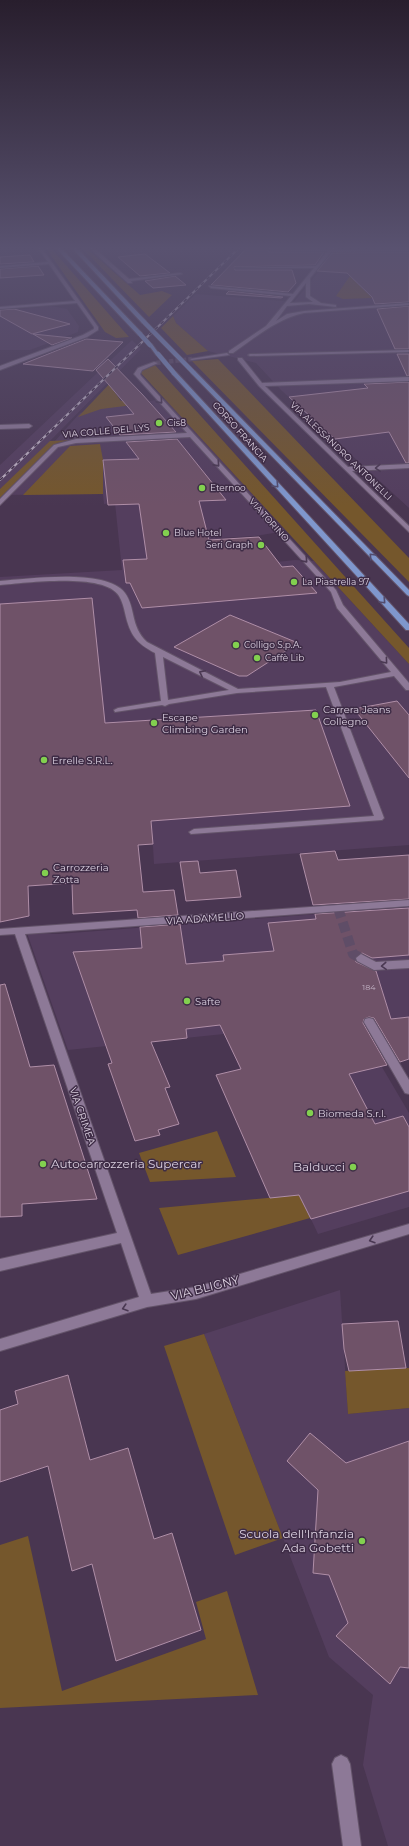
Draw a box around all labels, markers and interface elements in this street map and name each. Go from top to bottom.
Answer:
one-way arrow [155,397,162,404]
street label: CORSO FRANCIA [210,399,271,464]
street label: VIA ALESSANDRO ANTONELLI [288,399,395,502]
place label: Cis8 [167,417,186,428]
marker: Cis8 [154,418,164,428]
street label: VIA COLLE DEL LYS [62,421,150,440]
one-way arrow [212,459,219,466]
one-way arrow [375,463,381,472]
one-way arrow [271,480,279,488]
place label: Eternoo [210,482,246,493]
marker: Eternoo [197,483,207,493]
street label: VIA TORINO [247,496,292,544]
place label: Blue Hotel [174,527,221,538]
marker: Blue Hotel [161,528,171,538]
place label: Seri Graph [206,539,253,550]
marker: Seri Graph [256,540,266,550]
one-way arrow [369,553,377,561]
one-way arrow [300,555,307,562]
place label: La Piastrella 97 [302,576,369,587]
marker: La Piastrella 97 [289,577,299,587]
one-way arrow [379,596,386,603]
place label: Colligo S.p.A. [244,639,302,650]
marker: Colligo S.p.A. [231,640,241,650]
place label: Caffè Lib [265,652,304,663]
marker: Caffè Lib [252,653,262,663]
one-way arrow [381,656,388,663]
one-way arrow [199,671,206,678]
place label: Carrera Jeans Collegno [323,703,390,728]
marker: Carrera Jeans Collegno [310,710,320,720]
place label: Escape Climbing Garden [162,711,248,736]
marker: Escape Climbing Garden [149,718,159,728]
place label: Errelle S.R.L. [52,754,113,767]
marker: Errelle S.R.L. [39,755,49,765]
place label: Carrozzeria Zotta [53,861,109,886]
marker: Carrozzeria Zotta [40,868,50,878]
street label: VIA ADAMELLO [165,909,245,928]
one-way arrow [381,961,387,970]
house number: 184 [362,982,376,992]
place label: Safte [195,995,220,1008]
marker: Safte [182,996,192,1006]
street label: VIA CRIMEA [67,1085,99,1148]
place label: Biomeda S.r.l. [318,1107,386,1120]
marker: Biomeda S.r.l. [305,1108,315,1118]
place label: Autocarrozzeria Supercar [51,1156,202,1171]
marker: Autocarrozzeria Supercar [38,1159,48,1169]
place label: Balducci [293,1159,345,1174]
marker: Balducci [348,1162,358,1172]
one-way arrow [368,1235,375,1244]
street label: VIA BLIGNY [169,1272,241,1303]
one-way arrow [122,1303,129,1312]
place label: Scuola dell'Infanzia Ada Gobetti [239,1526,354,1555]
marker: Scuola dell'Infanzia Ada Gobetti [357,1536,367,1546]

